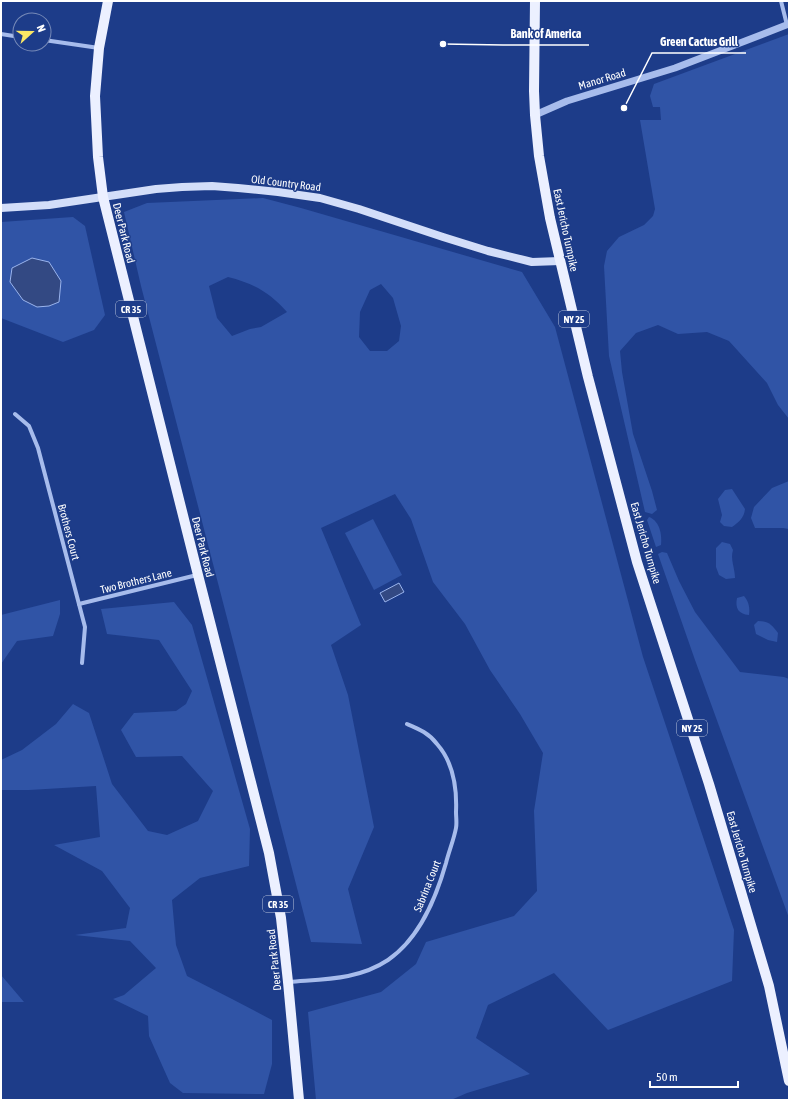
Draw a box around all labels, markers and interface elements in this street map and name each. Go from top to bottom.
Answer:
north arrow [12,12,52,52]
callout: Bank of America [503,21,589,45]
text: N [35,23,48,34]
text: Bank of America [511,27,582,41]
callout: Green Cactus Grill [652,29,746,53]
text: Green Cactus Grill [660,35,739,49]
street label: Manor Road [577,66,627,92]
street label: Old Country Road [250,173,322,193]
street label: East Jericho Turnpike [551,188,581,272]
street label: Deer Park Road [111,202,137,264]
road number: CR 35 [116,301,146,317]
road number: NY 25 [559,311,589,327]
street label: East Jericho Turnpike [629,501,663,585]
street label: Brothers Court [56,503,82,561]
street label: Deer Park Road [190,516,216,578]
street label: Two Brothers Lane [99,566,173,596]
road number: NY 25 [677,720,707,736]
street label: East Jericho Turnpike [725,810,759,894]
street label: Sabrina Court [411,859,443,913]
road number: CR 35 [263,896,293,912]
street label: Deer Park Road [265,929,283,991]
scale bar [650,1063,738,1089]
text: 50 m [656,1070,678,1084]

